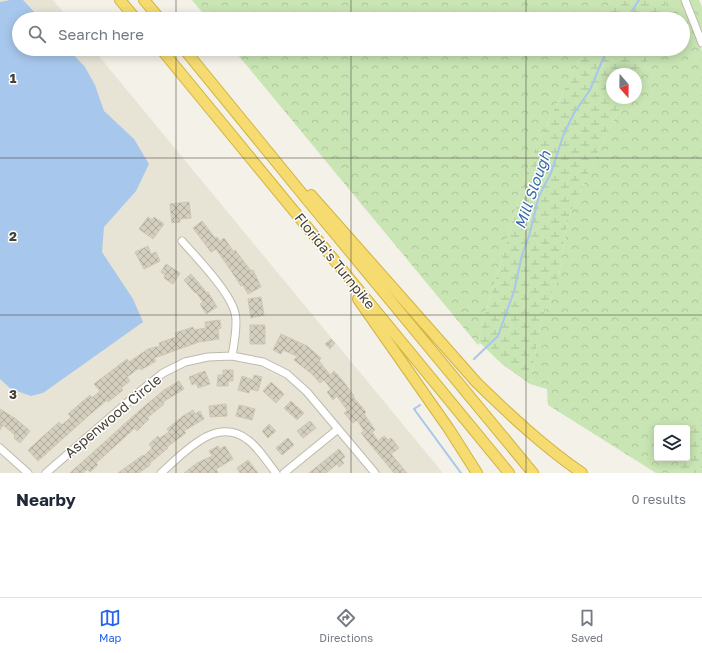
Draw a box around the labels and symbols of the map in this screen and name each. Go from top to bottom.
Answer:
north arrow [606,68,642,104]
text: 1 [10,70,17,86]
water label: Mill Slough [510,148,555,231]
street label: Florida's Turnpike [291,209,379,312]
text: 2 [9,228,17,244]
street label: Aspenwood Circle [61,370,164,461]
text: 3 [9,386,17,402]

